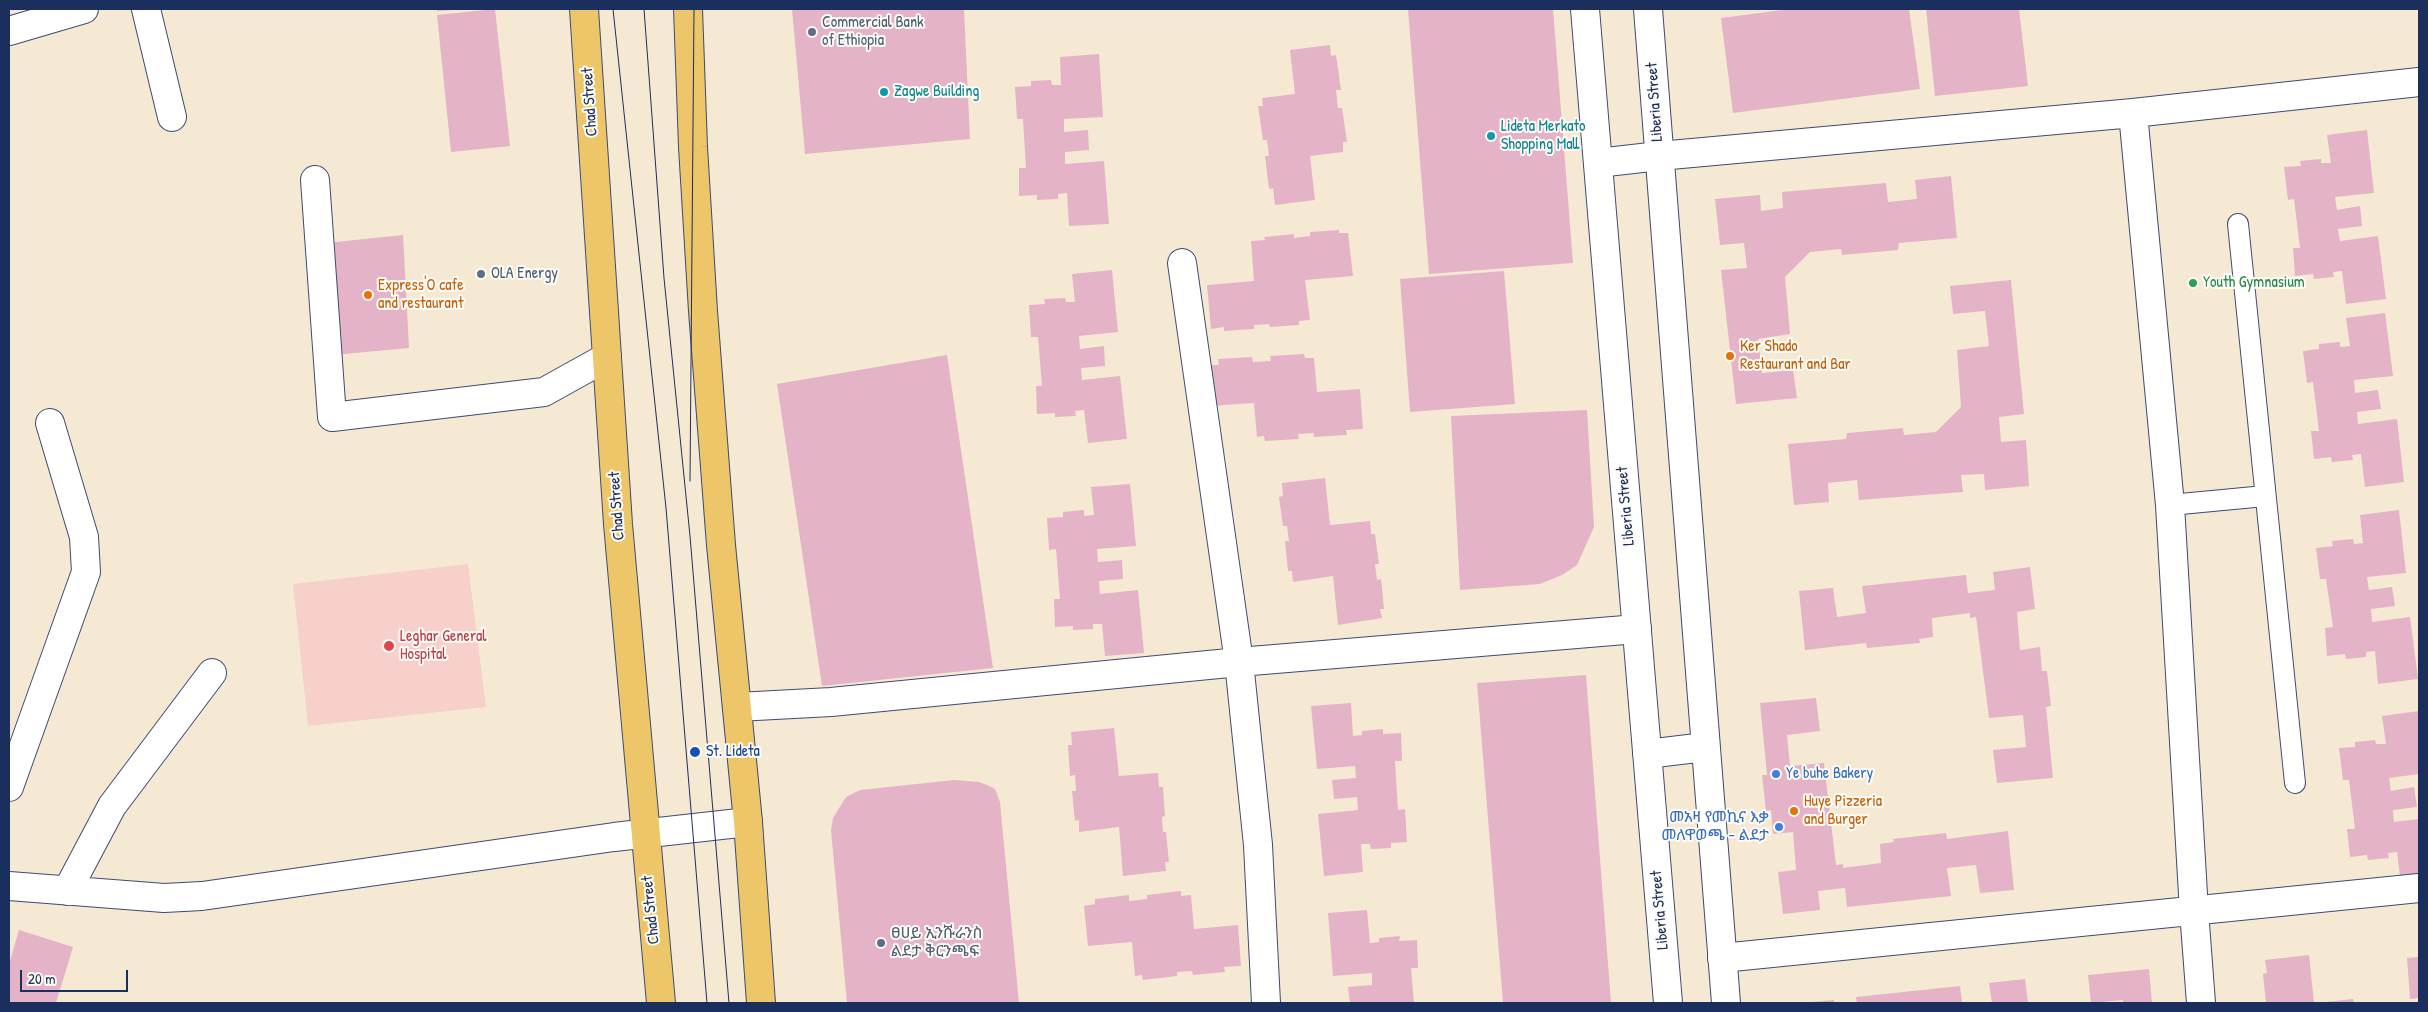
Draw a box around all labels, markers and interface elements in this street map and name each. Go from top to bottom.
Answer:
place label: Commercial Bank of Ethiopia [822,13,924,51]
marker: Commercial Bank of Ethiopia [806,26,818,38]
street label: Liberia Street [1643,62,1667,142]
street label: Chad Street [578,67,602,137]
place label: Zagwe Building [894,82,979,102]
marker: Zagwe Building [878,86,890,98]
place label: Lideta Merkato Shopping Mall [1501,117,1586,155]
marker: Lideta Merkato Shopping Mall [1485,130,1497,142]
place label: OLA Energy [491,264,558,284]
marker: OLA Energy [475,268,487,280]
place label: Youth Gymnasium [2203,273,2305,293]
place label: Express'O cafe and restaurant [378,276,464,314]
marker: Youth Gymnasium [2187,277,2199,289]
marker: Express'O cafe and restaurant [362,289,374,301]
place label: Ker Shado Restaurant and Bar [1740,337,1851,375]
marker: Ker Shado Restaurant and Bar [1724,350,1736,362]
street label: Liberia Street [1613,466,1639,546]
street label: Chad Street [605,471,629,541]
place label: Leghar General Hospital [400,627,487,665]
marker: Leghar General Hospital [382,639,396,653]
place label: St. Lideta [706,742,760,762]
marker: St. Lideta [688,745,702,759]
place label: Ye buhe Bakery [1786,764,1873,784]
marker: Ye buhe Bakery [1770,768,1782,780]
place label: Huye Pizzeria and Burger [1804,792,1882,830]
marker: Huye Pizzeria and Burger [1788,805,1800,817]
place label: መአዛ የመኪና እቃ መለዋወጫ - ልደታ [1661,808,1769,846]
marker: መአዛ የመኪና እቃ መለዋወጫ - ልደታ [1773,821,1785,833]
street label: Liberia Street [1647,870,1673,950]
street label: Chad Street [638,875,664,945]
place label: ፀሀይ ኢንሹራንስ ልደታ ቅርንጫፍ [891,924,982,962]
marker: ፀሀይ ኢንሹራንስ ልደታ ቅርንጫፍ [875,937,887,949]
scale bar [22,960,130,992]
text: 20 m [28,968,55,989]

